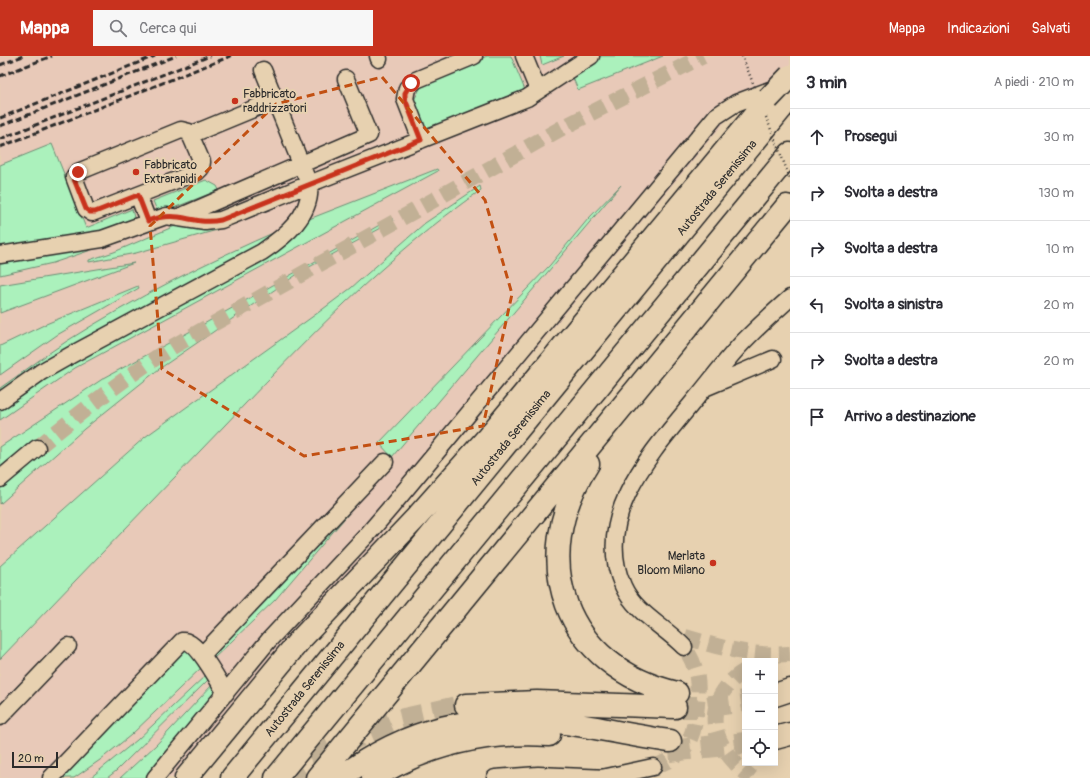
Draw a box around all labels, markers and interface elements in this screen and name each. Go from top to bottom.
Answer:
search box [93,10,373,46]
text: Mappa [20,16,69,40]
icon: search [107,17,129,39]
text: Cerca qui [139,19,196,38]
text: Mappa [889,20,925,37]
text: Indicazioni [947,20,1009,37]
text: Salvati [1031,20,1070,37]
text: 3 min [806,72,847,93]
route start [402,74,420,92]
text: A piedi · 210 m [994,74,1074,90]
place label: Fabbricato raddrizzatori [243,87,306,116]
marker: Fabbricato raddrizzatori [230,96,240,106]
icon: ahead [806,126,828,148]
text: Prosegui [844,127,897,146]
text: 30 m [1044,129,1074,145]
street label: Autostrada Serenissima [674,137,761,239]
place label: Fabbricato Extrarapidi [144,158,197,187]
route end [69,163,87,181]
marker: Fabbricato Extrarapidi [131,167,141,177]
icon: right [806,182,828,204]
text: Svolta a destra [844,183,938,202]
text: 130 m [1038,185,1074,201]
icon: right [806,238,828,260]
text: Svolta a destra [844,239,938,258]
text: 10 m [1046,241,1074,257]
icon: left [806,294,828,316]
text: Svolta a sinistra [844,295,943,314]
text: 20 m [1043,297,1074,313]
icon: right [806,350,828,372]
text: Svolta a destra [844,351,938,370]
text: 20 m [1043,353,1074,369]
street label: Autostrada Serenissima [468,387,555,489]
icon: arrive [806,406,828,428]
text: Arrivo a destinazione [844,407,976,426]
place label: Merlata Bloom Milano [637,549,706,578]
marker: Merlata Bloom Milano [708,558,718,568]
street label: Autostrada Serenissima [262,638,349,740]
map controls [742,658,778,766]
button: + [742,658,778,694]
button: − [742,694,778,730]
button: locate [742,730,778,766]
scale bar [12,750,58,769]
text: 20 m [18,752,44,765]

